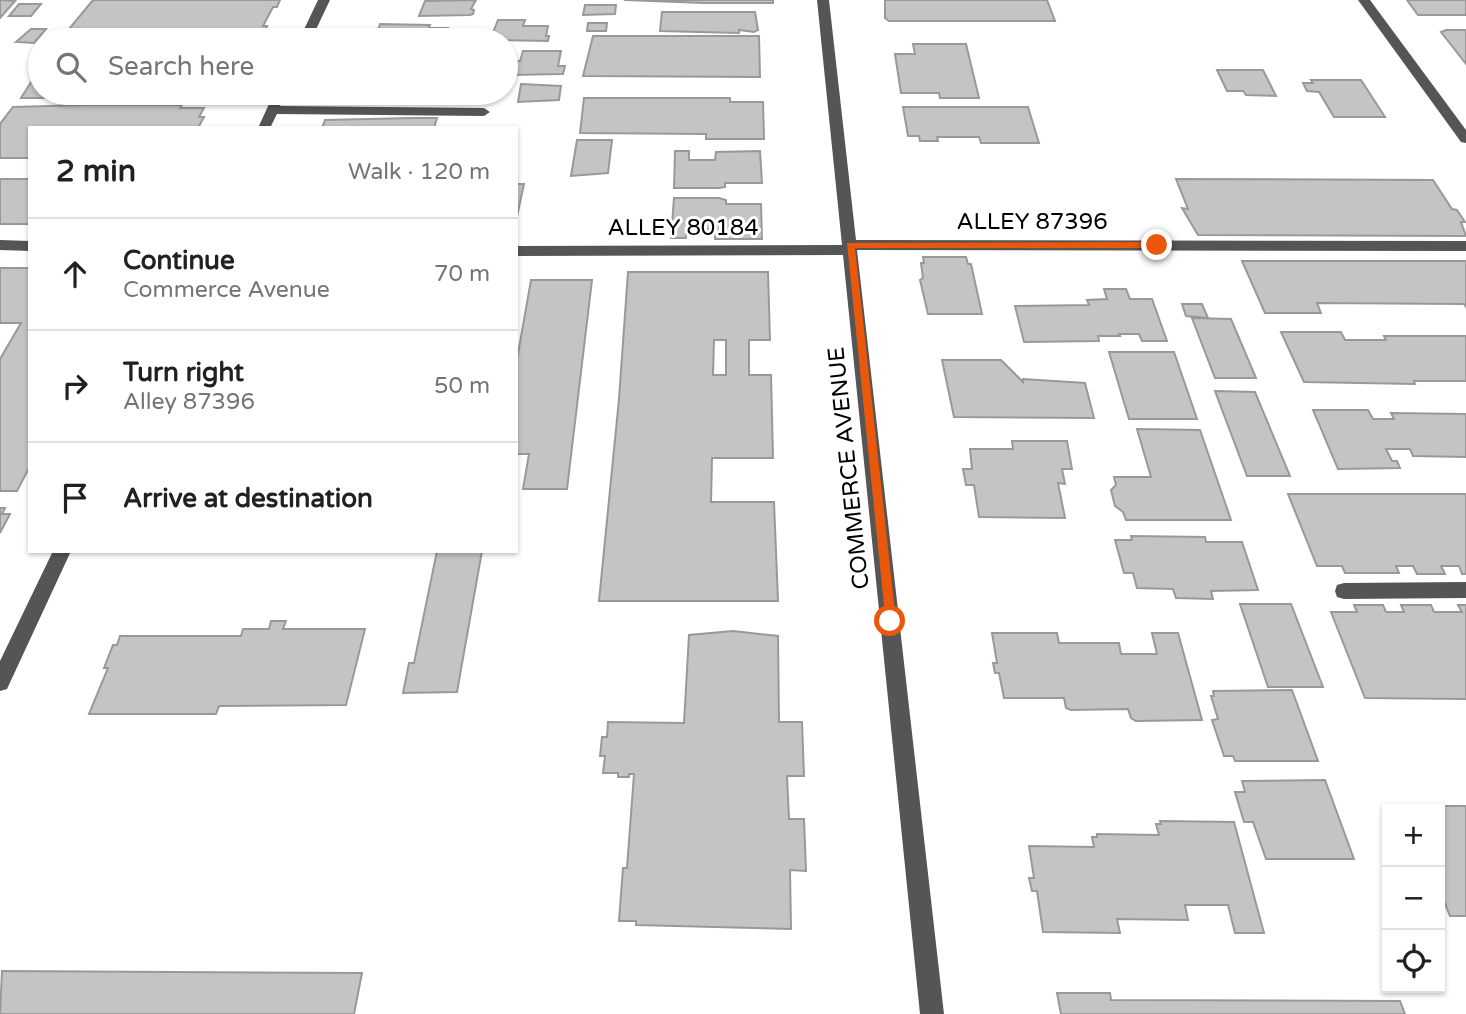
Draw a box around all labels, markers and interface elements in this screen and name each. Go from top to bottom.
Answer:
search box [28,28,518,105]
icon: search [52,48,90,86]
text: Search here [108,51,254,82]
text: 2 min [56,153,136,190]
text: Walk · 120 m [348,158,490,186]
street label: ALLEY 87396 [956,208,1108,236]
street label: ALLEY 80184 [607,214,759,242]
route end [1141,229,1172,260]
text: Continue [123,245,235,276]
icon: ahead [56,255,94,293]
text: 70 m [434,260,490,288]
text: Commerce Avenue [123,276,330,304]
street label: COMMERCE AVENUE [822,345,876,591]
text: Turn right [123,357,244,388]
icon: right [56,367,94,405]
text: 50 m [434,372,490,400]
text: Alley 87396 [123,388,255,416]
icon: arrive [56,479,94,517]
text: Arrive at destination [123,483,373,514]
route start [874,605,905,636]
map controls [1382,804,1445,993]
button: + [1382,804,1445,867]
button: − [1382,867,1445,930]
button: locate [1382,930,1445,993]

